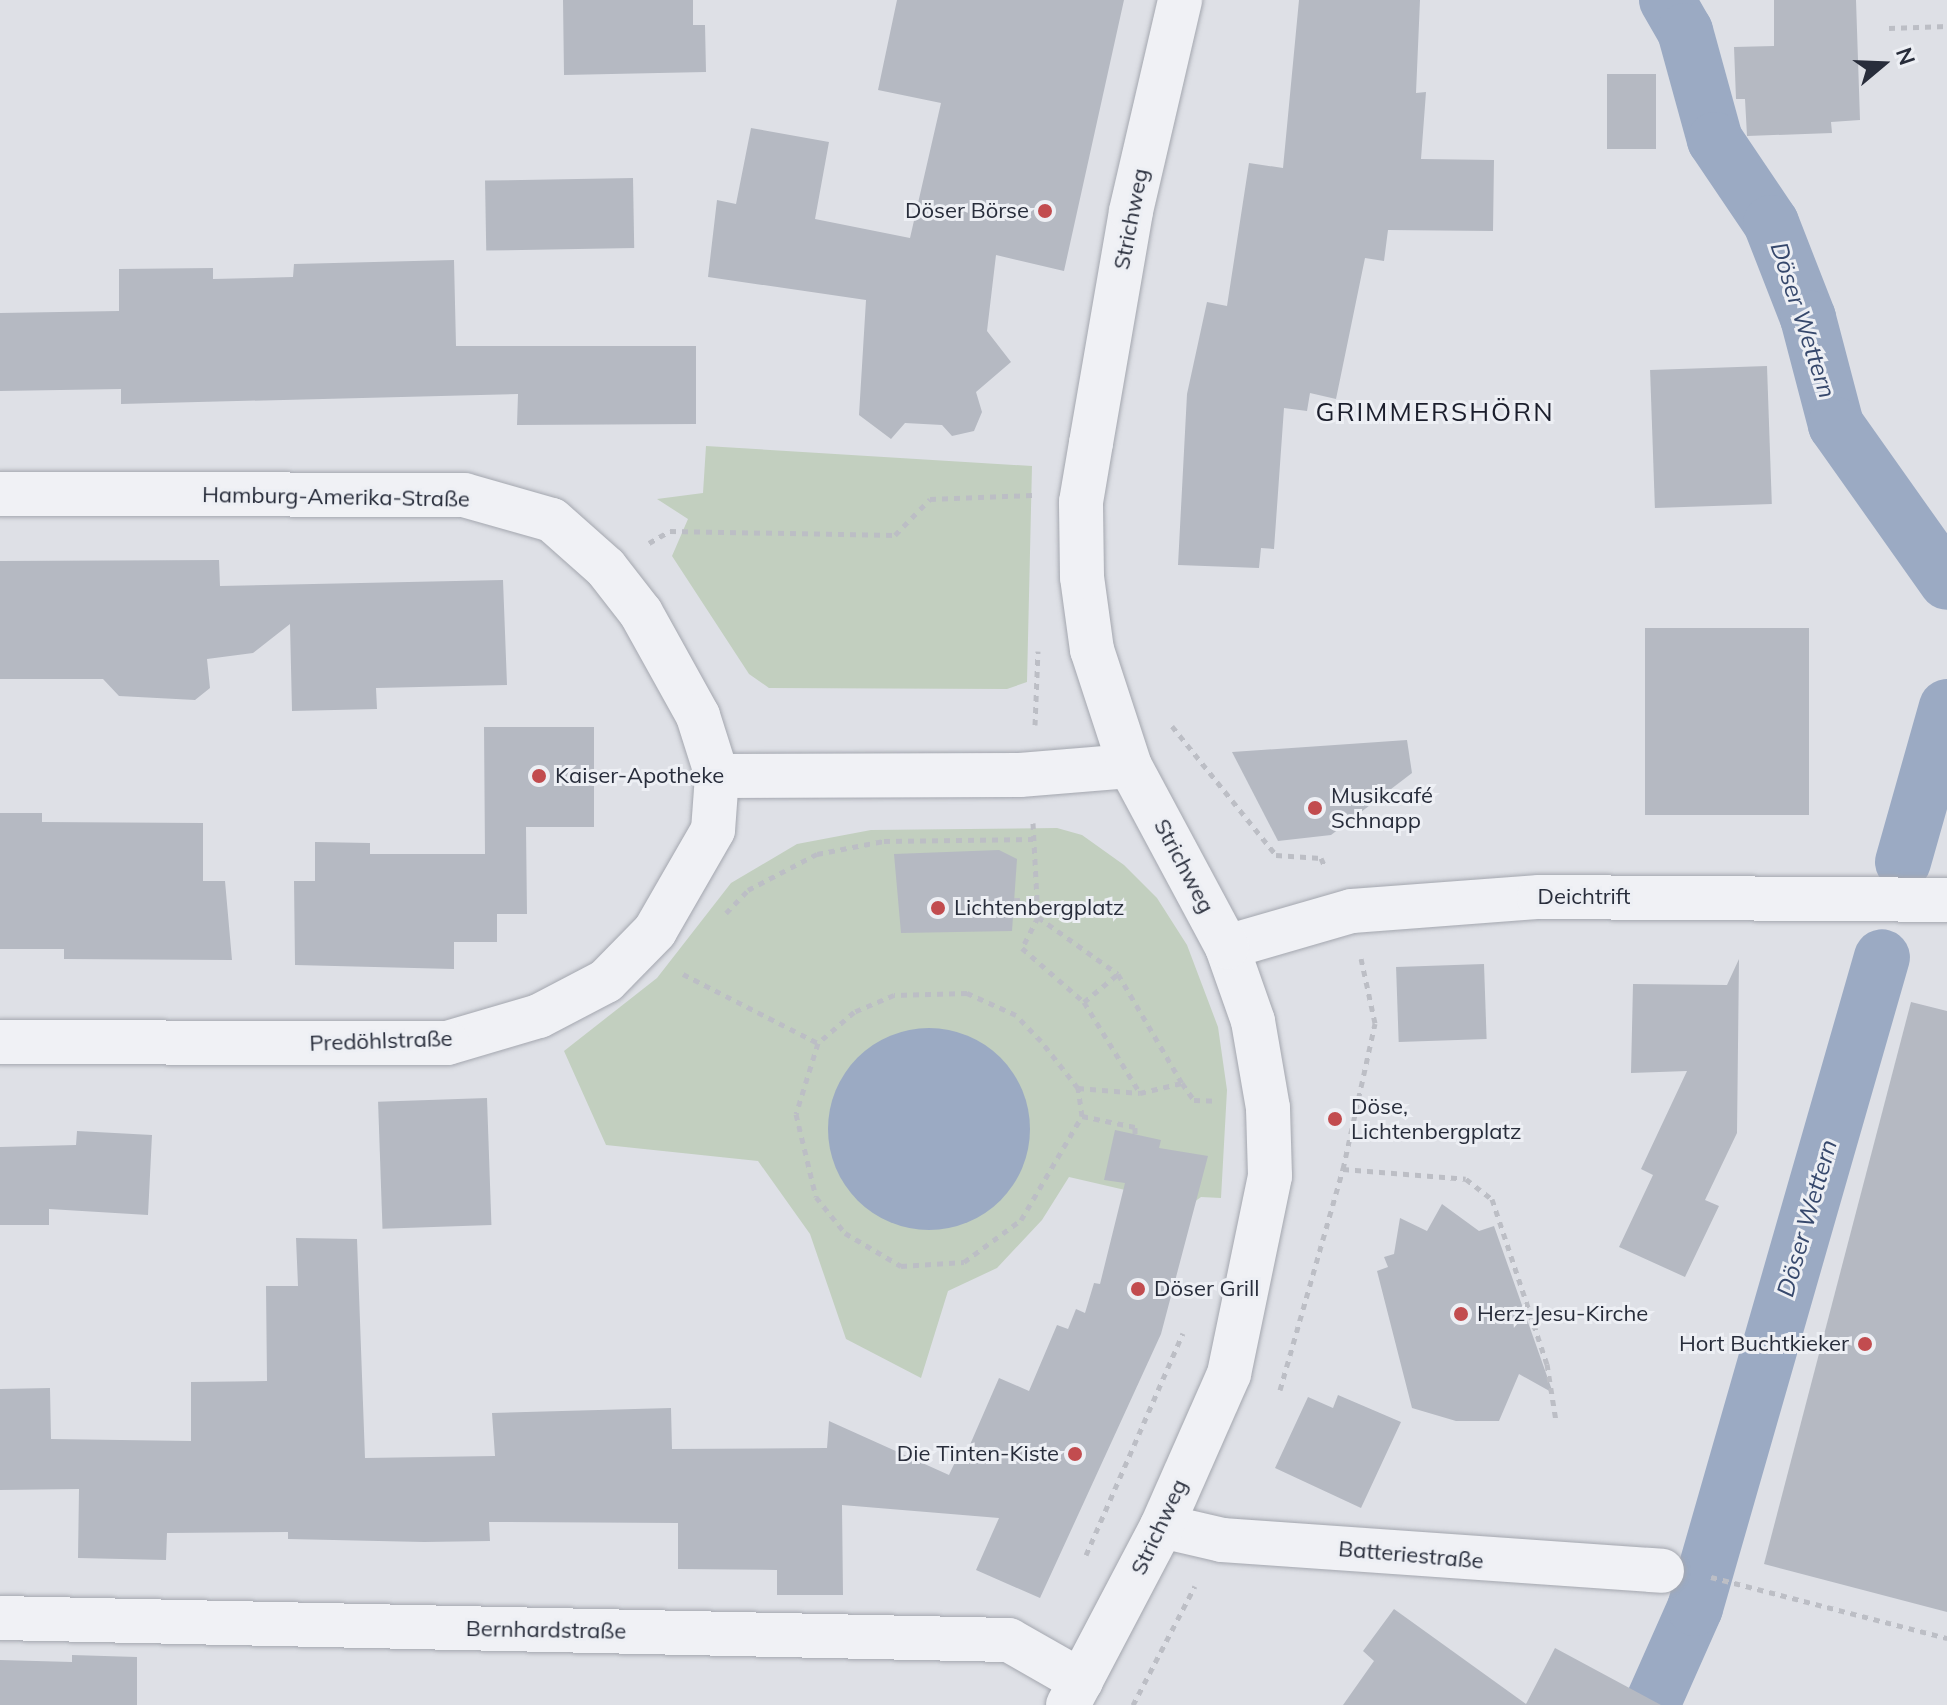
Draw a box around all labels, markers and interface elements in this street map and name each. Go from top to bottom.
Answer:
north arrow [1843,24,1923,104]
text: N [1890,44,1922,69]
street label: Strichweg [1108,166,1154,272]
place label: Döser Börse [905,198,1029,224]
marker: Döser Börse [1036,202,1054,220]
water label: Döser Wettern [1764,238,1842,402]
district label: GRIMMERSHÖRN [1315,396,1555,428]
street label: Hamburg-Amerika-Straße [202,481,470,513]
place label: Kaiser-Apotheke [555,763,724,789]
marker: Kaiser-Apotheke [530,767,548,785]
place label: Musikcafé Schnapp [1331,782,1433,834]
marker: Musikcafé Schnapp [1306,799,1324,817]
street label: Strichweg [1148,815,1220,917]
street label: Deichtrift [1538,884,1630,910]
place label: Lichtenbergplatz [954,895,1124,921]
marker: Lichtenbergplatz [929,899,947,917]
street label: Predöhlstraße [309,1025,453,1057]
place label: Döse, Lichtenbergplatz [1351,1093,1521,1144]
marker: Döse, Lichtenbergplatz [1326,1110,1344,1128]
water label: Döser Wettern [1771,1136,1843,1300]
place label: Döser Grill [1154,1276,1259,1302]
marker: Döser Grill [1129,1280,1147,1298]
place label: Herz-Jesu-Kirche [1477,1301,1648,1327]
marker: Herz-Jesu-Kirche [1452,1305,1470,1323]
place label: Hort Buchtkieker [1679,1331,1849,1357]
marker: Hort Buchtkieker [1856,1335,1874,1353]
place label: Die Tinten-Kiste [897,1441,1059,1467]
marker: Die Tinten-Kiste [1066,1445,1084,1463]
street label: Strichweg [1125,1475,1193,1579]
street label: Batteriestraße [1337,1535,1485,1575]
street label: Bernhardstraße [466,1615,626,1645]

